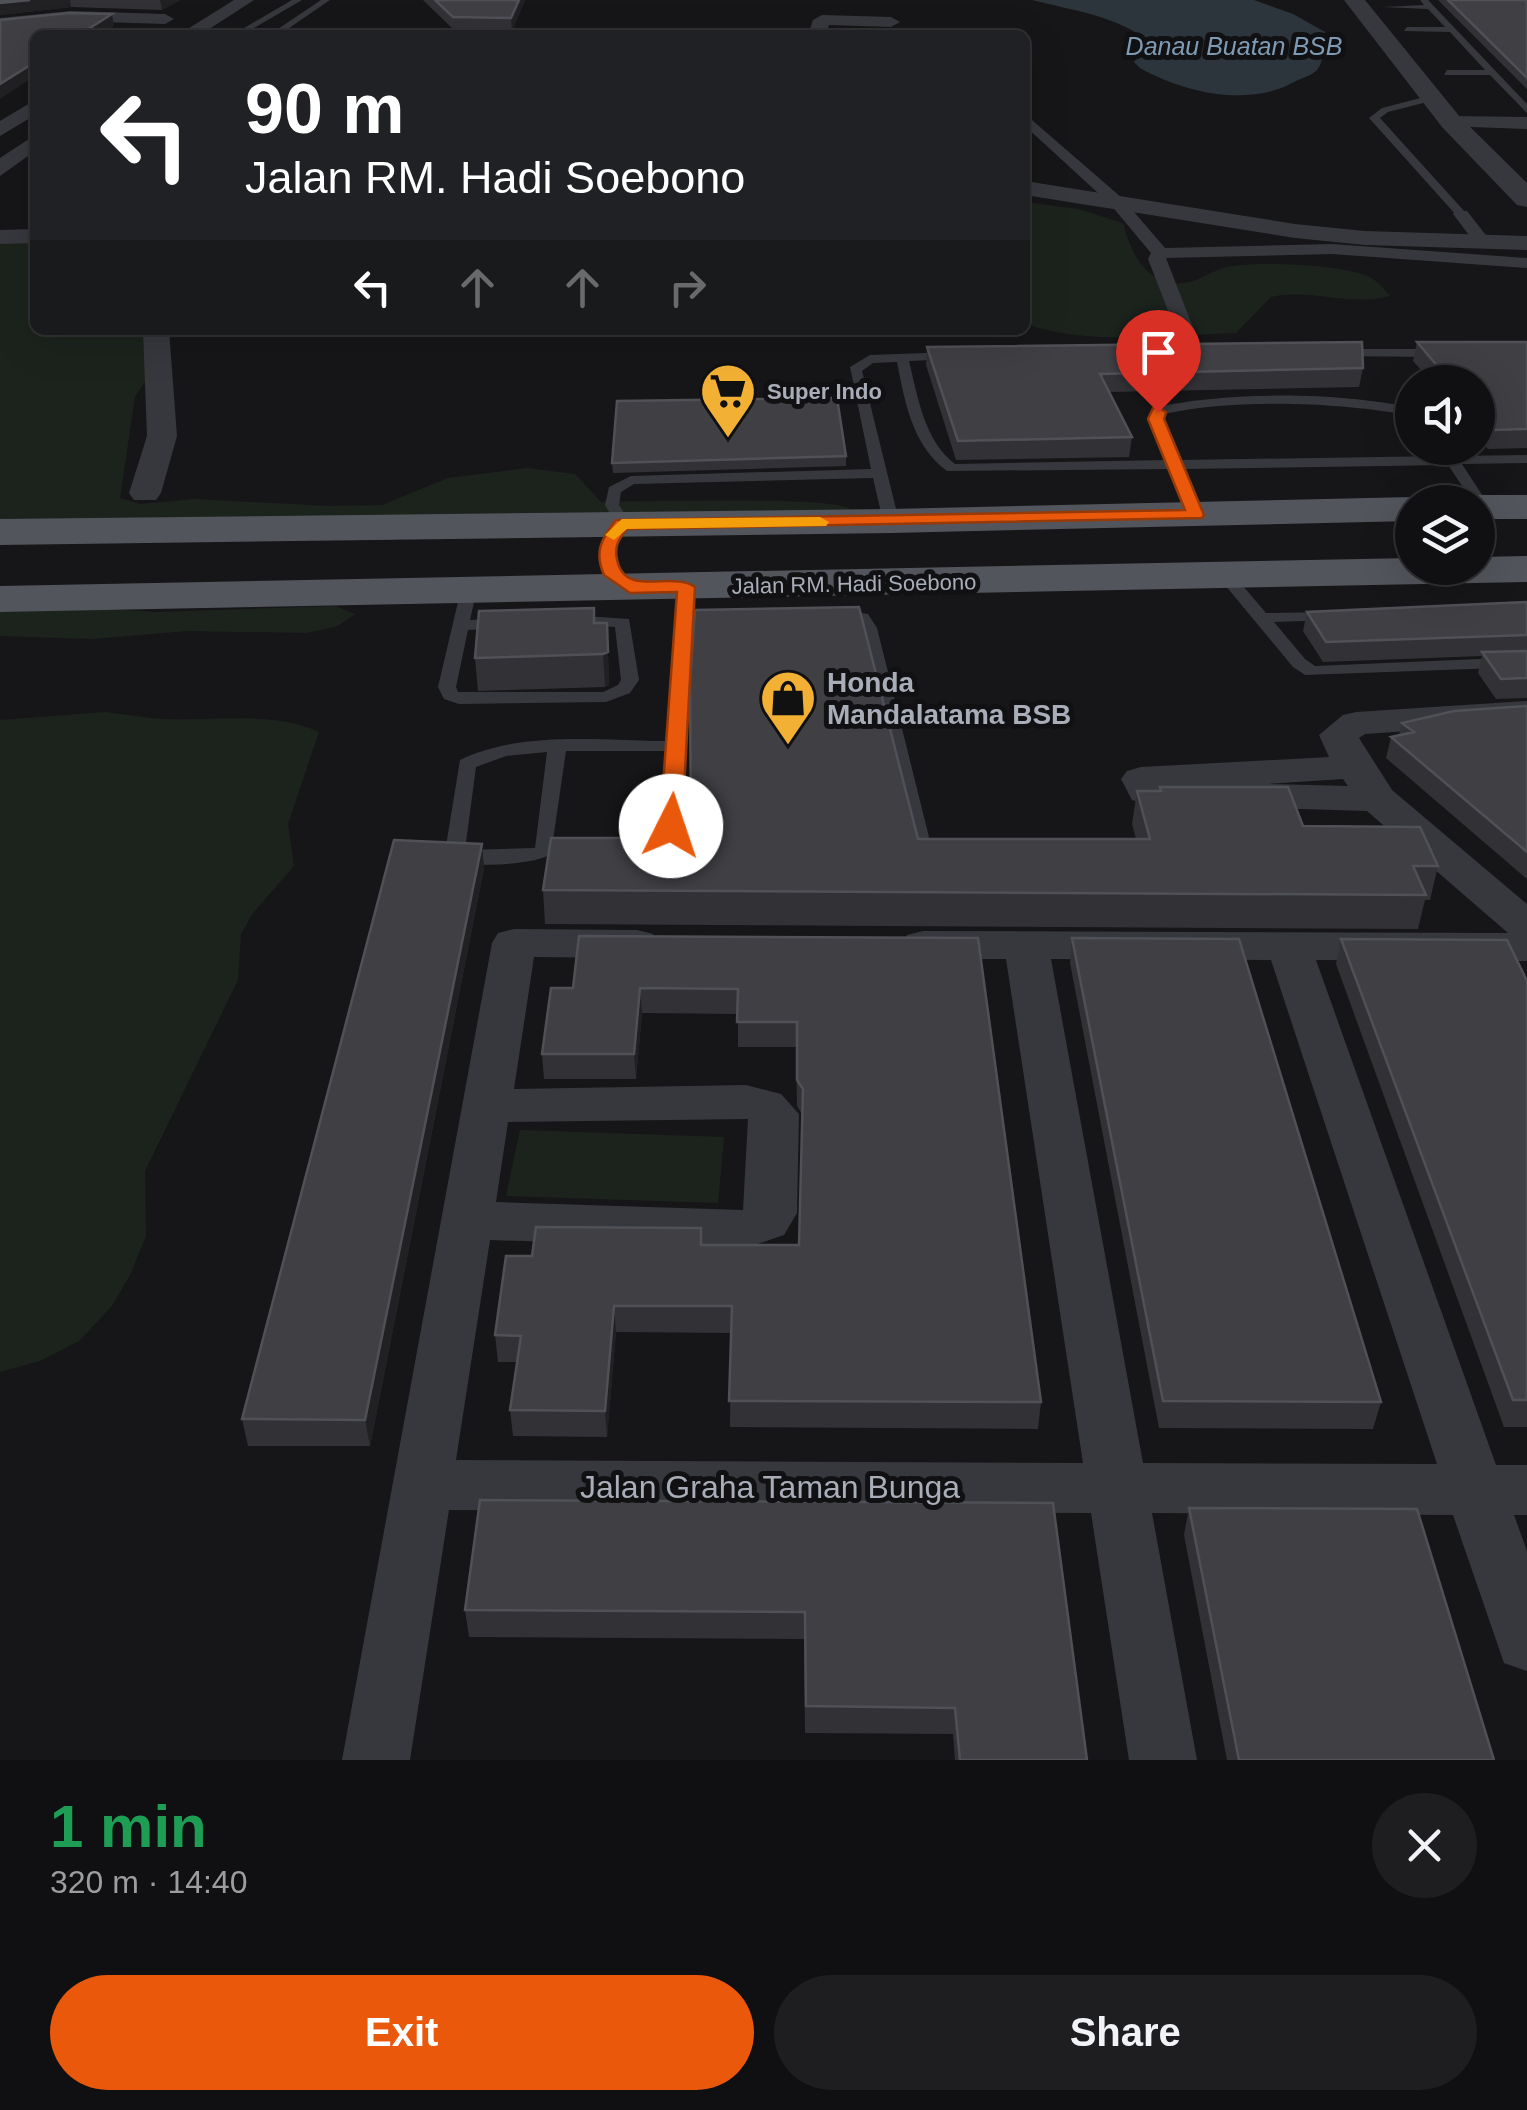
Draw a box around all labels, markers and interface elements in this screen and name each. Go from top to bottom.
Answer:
water label: Danau Buatan BSB [1126,32,1342,60]
icon: left [80,70,210,200]
text: 90 m [245,70,405,148]
text: Jalan RM. Hadi Soebono [245,152,745,203]
icon: left [345,260,400,315]
icon: ahead [450,260,505,315]
icon: ahead [555,260,610,315]
icon: right [660,260,715,315]
pin [1116,310,1201,413]
icon: arrive [1131,325,1186,380]
supermarket icon: Super Indo [698,361,758,440]
map controls [1395,365,1495,585]
button: sound [1395,365,1495,465]
place label: Super Indo [767,379,882,404]
button: layers [1395,485,1495,585]
street label: Jalan RM. Hadi Soebono [732,569,976,599]
place label: Honda Mandalatama BSB [827,667,1071,730]
shop icon: Honda Mandalatama BSB [758,668,818,747]
position arrow [619,774,723,878]
street label: Jalan Graha Taman Bunga [580,1469,960,1505]
text: 1 min [50,1793,207,1860]
button: close [1372,1793,1477,1898]
text: 320 m · 14:40 [50,1864,247,1900]
button: Exit [50,1975,754,2090]
button: Share [774,1975,1477,2090]

